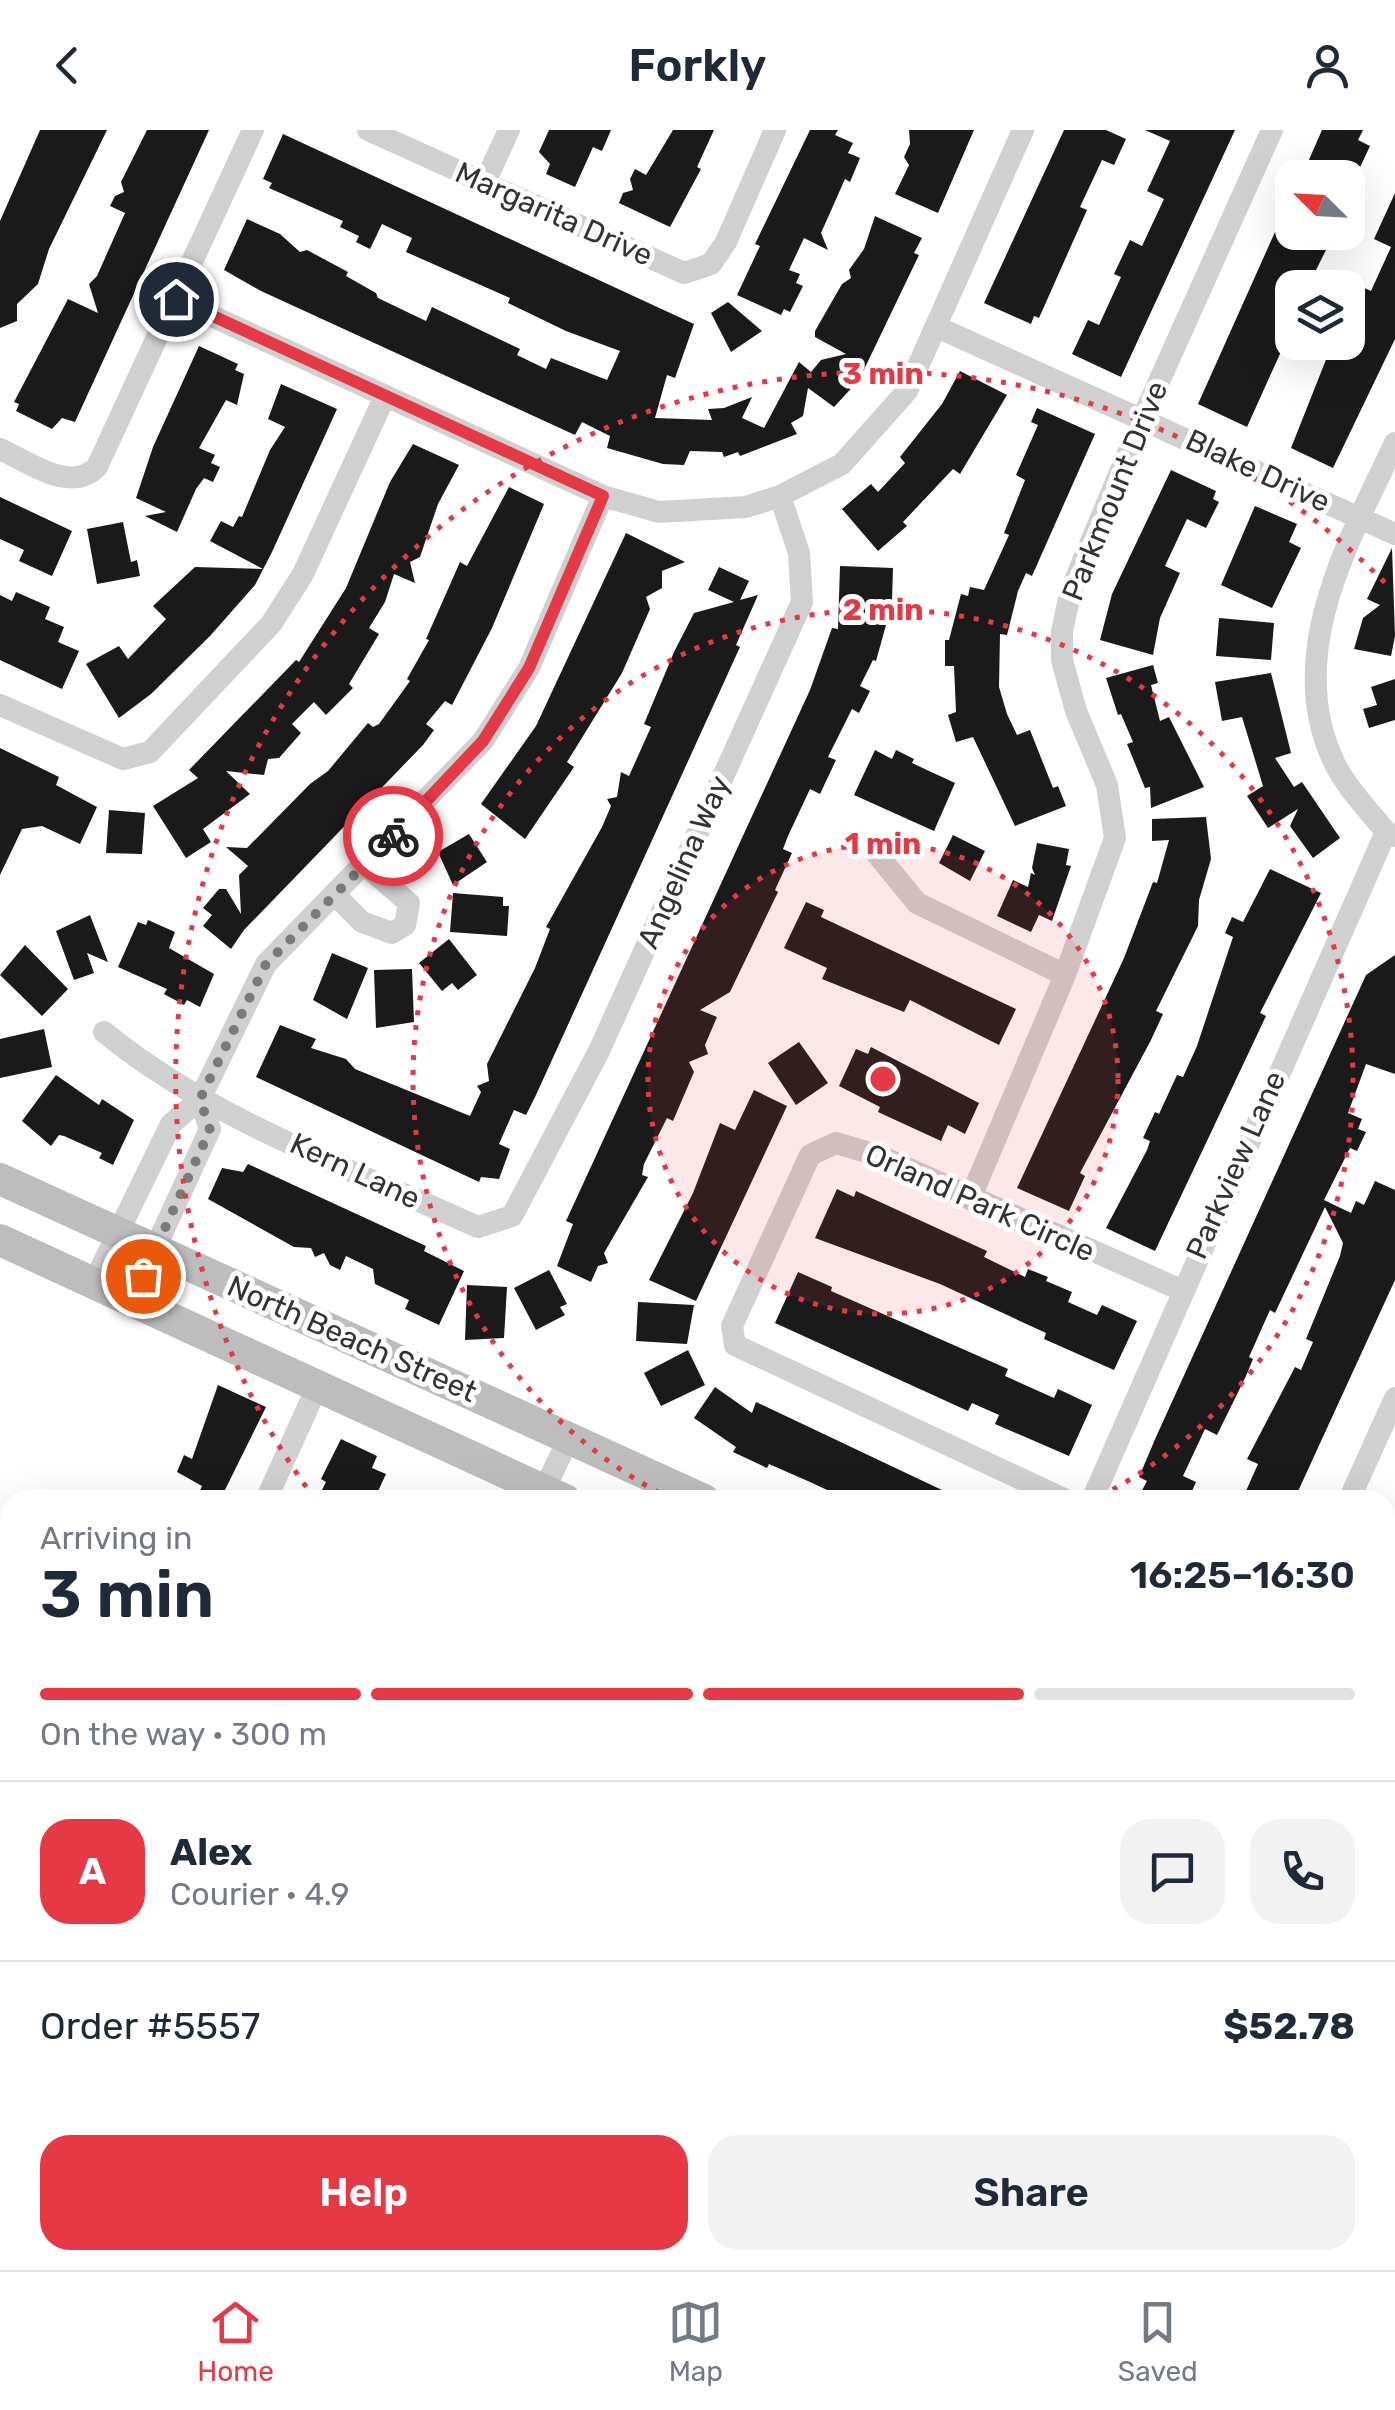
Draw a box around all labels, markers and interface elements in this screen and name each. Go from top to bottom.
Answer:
icon: back [40,38,95,93]
icon: person [1300,38,1355,93]
text: Forkly [629,39,766,92]
street label: Margarita Drive [450,154,658,274]
north arrow [1275,160,1365,250]
map controls [1275,160,1365,360]
pin [134,257,219,342]
button: layers [1275,270,1365,360]
icon: home [149,272,204,327]
text: 3 min [842,356,924,392]
street label: Parkmount Drive [1055,376,1175,606]
street label: Blake Drive [1180,422,1336,520]
text: 2 min [842,592,924,628]
street label: Angelina Way [630,770,738,954]
courier [343,786,443,886]
icon: bike [366,809,421,864]
text: 1 min [845,826,921,862]
centre of rings [865,1061,901,1097]
street label: Parkview Lane [1179,1065,1293,1265]
street label: Kern Lane [284,1125,426,1217]
street label: Orland Park Circle [860,1136,1100,1270]
pin [101,1234,186,1319]
icon: bag [116,1249,171,1304]
street label: North Beach Street [222,1268,482,1410]
text: Arriving in [40,1519,192,1557]
text: 16:25–16:30 [1130,1552,1355,1598]
text: 3 min [40,1556,214,1633]
text: On the way · 300 m [40,1715,327,1753]
button: chat [1120,1819,1225,1924]
button: phone [1250,1819,1355,1924]
text: Alex [170,1829,252,1875]
text: A [79,1848,106,1894]
text: Courier · 4.9 [170,1875,349,1913]
text: Order #5557 [40,2003,260,2049]
text: $52.78 [1223,2003,1355,2049]
button: Help [40,2135,688,2250]
button: Share [708,2135,1355,2250]
tab: Home [197,2295,274,2388]
tab: Map [668,2295,723,2388]
tab: Saved [1118,2295,1198,2388]

